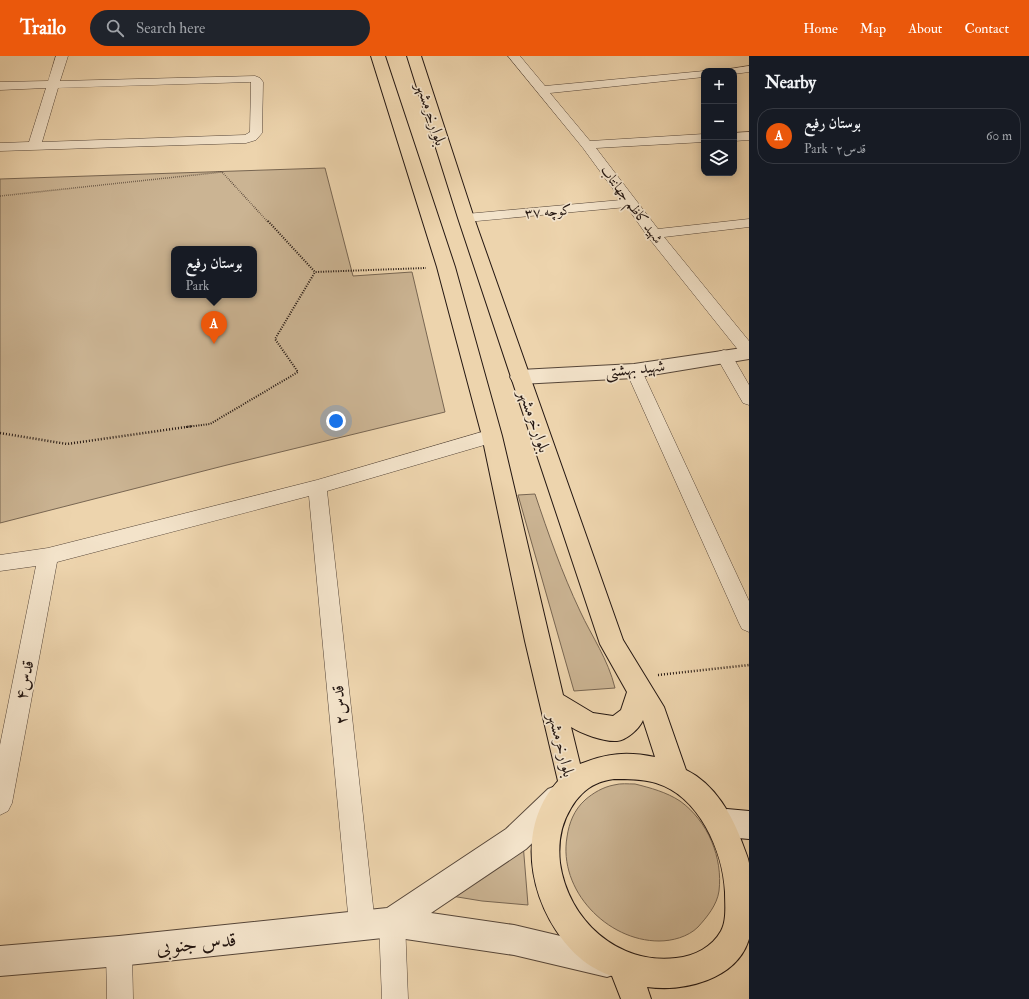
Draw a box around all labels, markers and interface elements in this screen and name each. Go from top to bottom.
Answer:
search box [90,10,370,46]
text: Trailo [20,16,66,40]
icon: search [104,17,126,39]
text: Search here [136,19,205,38]
text: Home [803,20,838,37]
text: Map [860,20,886,37]
text: About [908,20,942,37]
text: Contact [964,20,1009,37]
map controls [701,68,737,176]
button: + [701,68,737,104]
text: Nearby [765,72,816,93]
street label: بلوارخرمشهر [411,78,452,148]
button: − [701,104,737,140]
text: بوستان رفیع [804,114,861,133]
text: A [775,128,783,144]
text: 60 m [986,128,1012,144]
button: layers [701,140,737,176]
text: Park · قدس۲ [804,141,866,157]
street label: شهید کاظم جهانتاب [593,162,667,250]
street label: کوچه ۳۷ [524,201,572,223]
popup [171,246,257,298]
text: بوستان رفیع [186,254,242,273]
text: Park [186,278,209,294]
pin: A [201,311,227,344]
street label: شهید بهشتی [604,355,666,383]
street label: بلوارخرمشهر [513,385,555,455]
your location [326,411,346,431]
street label: قدس۴ [10,659,39,702]
street label: قدس۲ [327,684,352,726]
street label: بلوارخرمشهر [543,709,580,779]
street label: قدس جنوبی [155,927,238,962]

